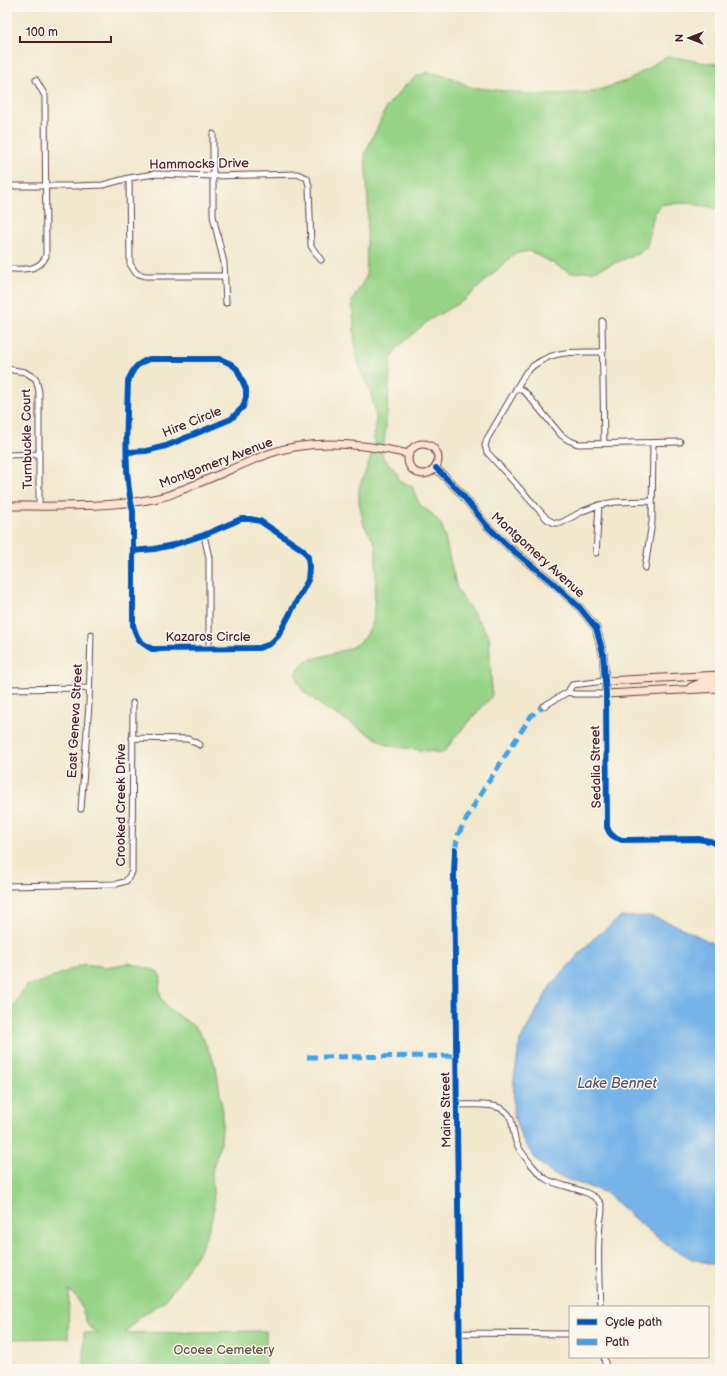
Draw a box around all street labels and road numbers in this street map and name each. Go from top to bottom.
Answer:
street label: Hammocks Drive [149,155,249,173]
street label: Turnbuckle Court [18,389,36,489]
street label: Hire Circle [160,403,224,441]
street label: Montgomery Avenue [157,434,275,492]
street label: Montgomery Avenue [488,509,588,601]
street label: Kazaros Circle [166,629,251,645]
street label: East Geneva Street [64,663,86,779]
street label: Sedalia Street [587,726,605,808]
street label: Crooked Creek Drive [113,743,129,866]
street label: Maine Street [437,1072,455,1148]

